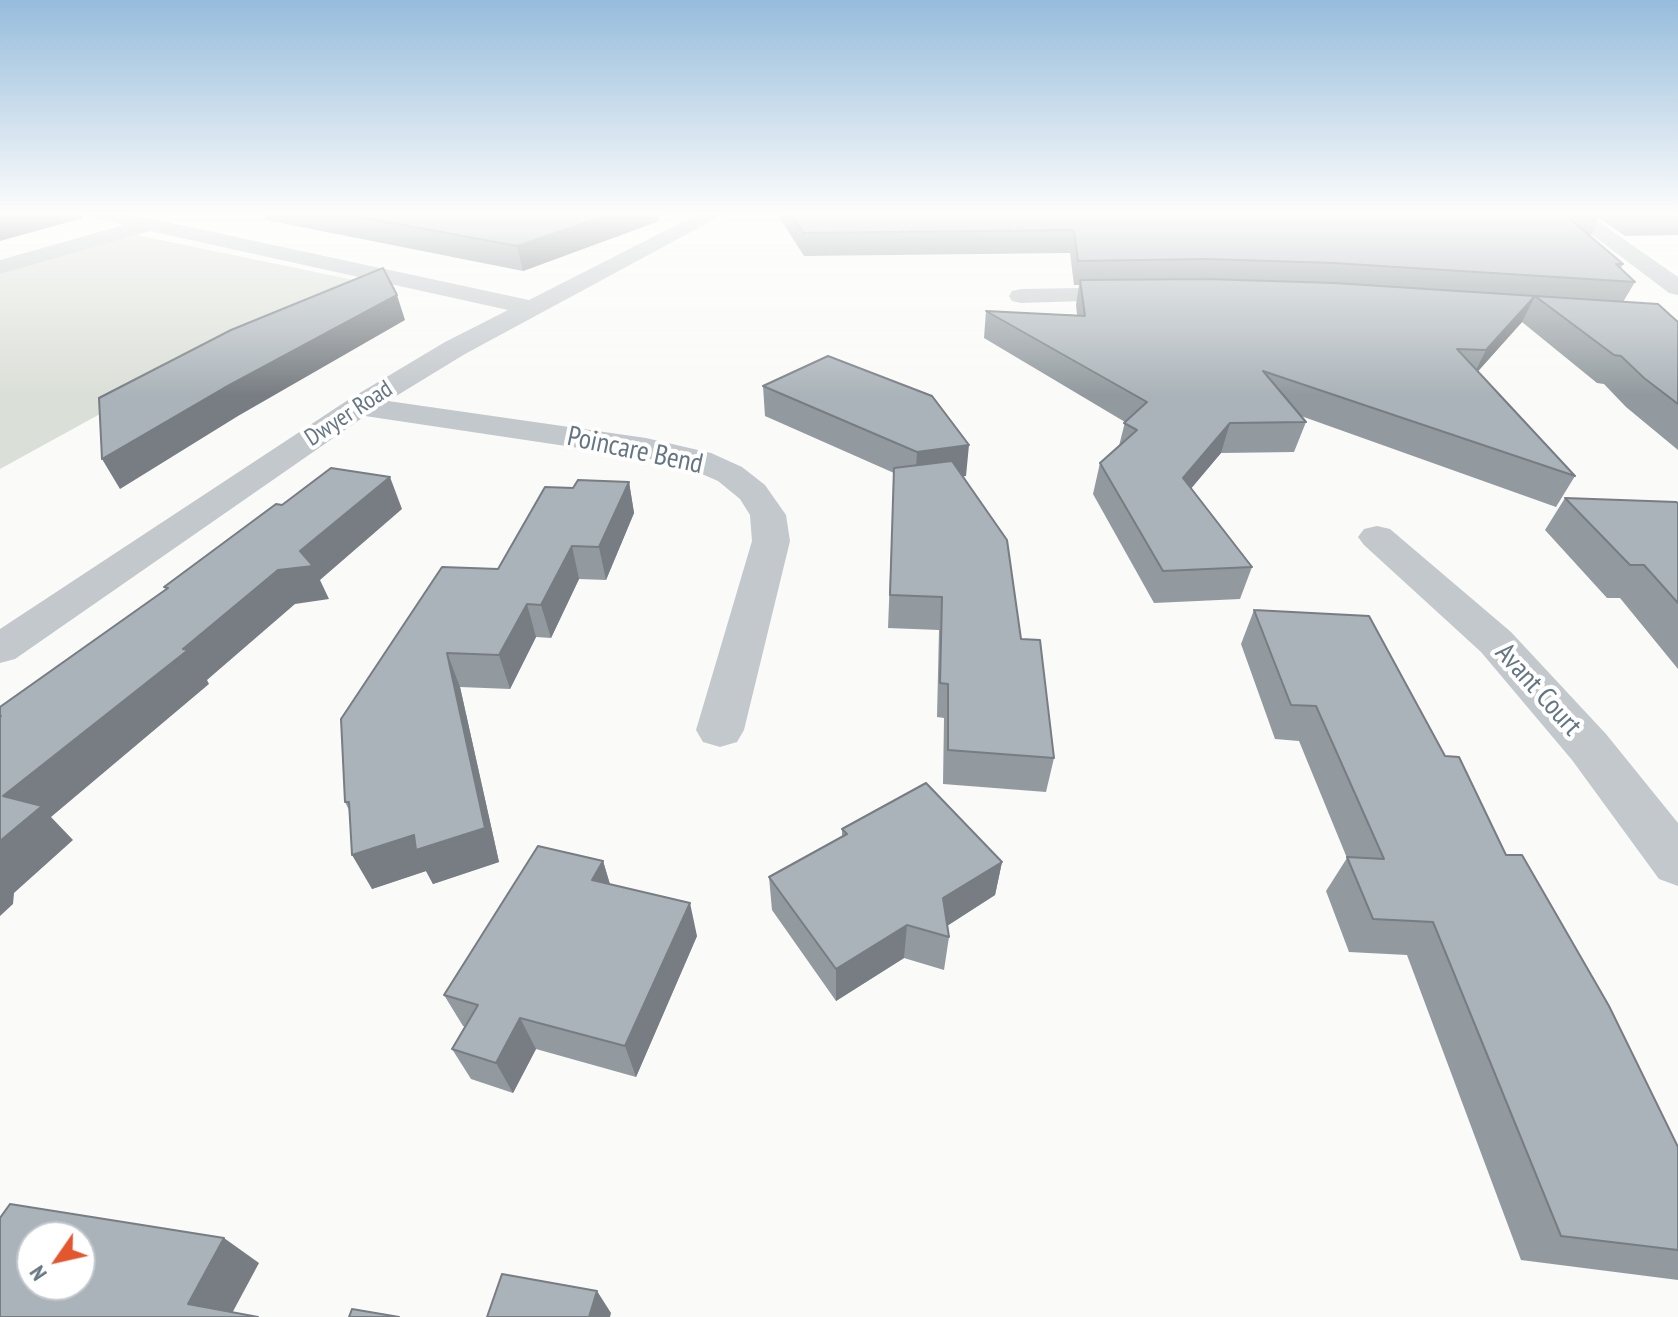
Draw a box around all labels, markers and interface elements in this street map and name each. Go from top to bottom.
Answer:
street label: Dwyer Road [300,375,398,453]
street label: Poincare Bend [564,420,706,482]
street label: Avant Court [1488,637,1588,743]
north arrow [16,1221,96,1301]
text: N [23,1261,53,1286]

